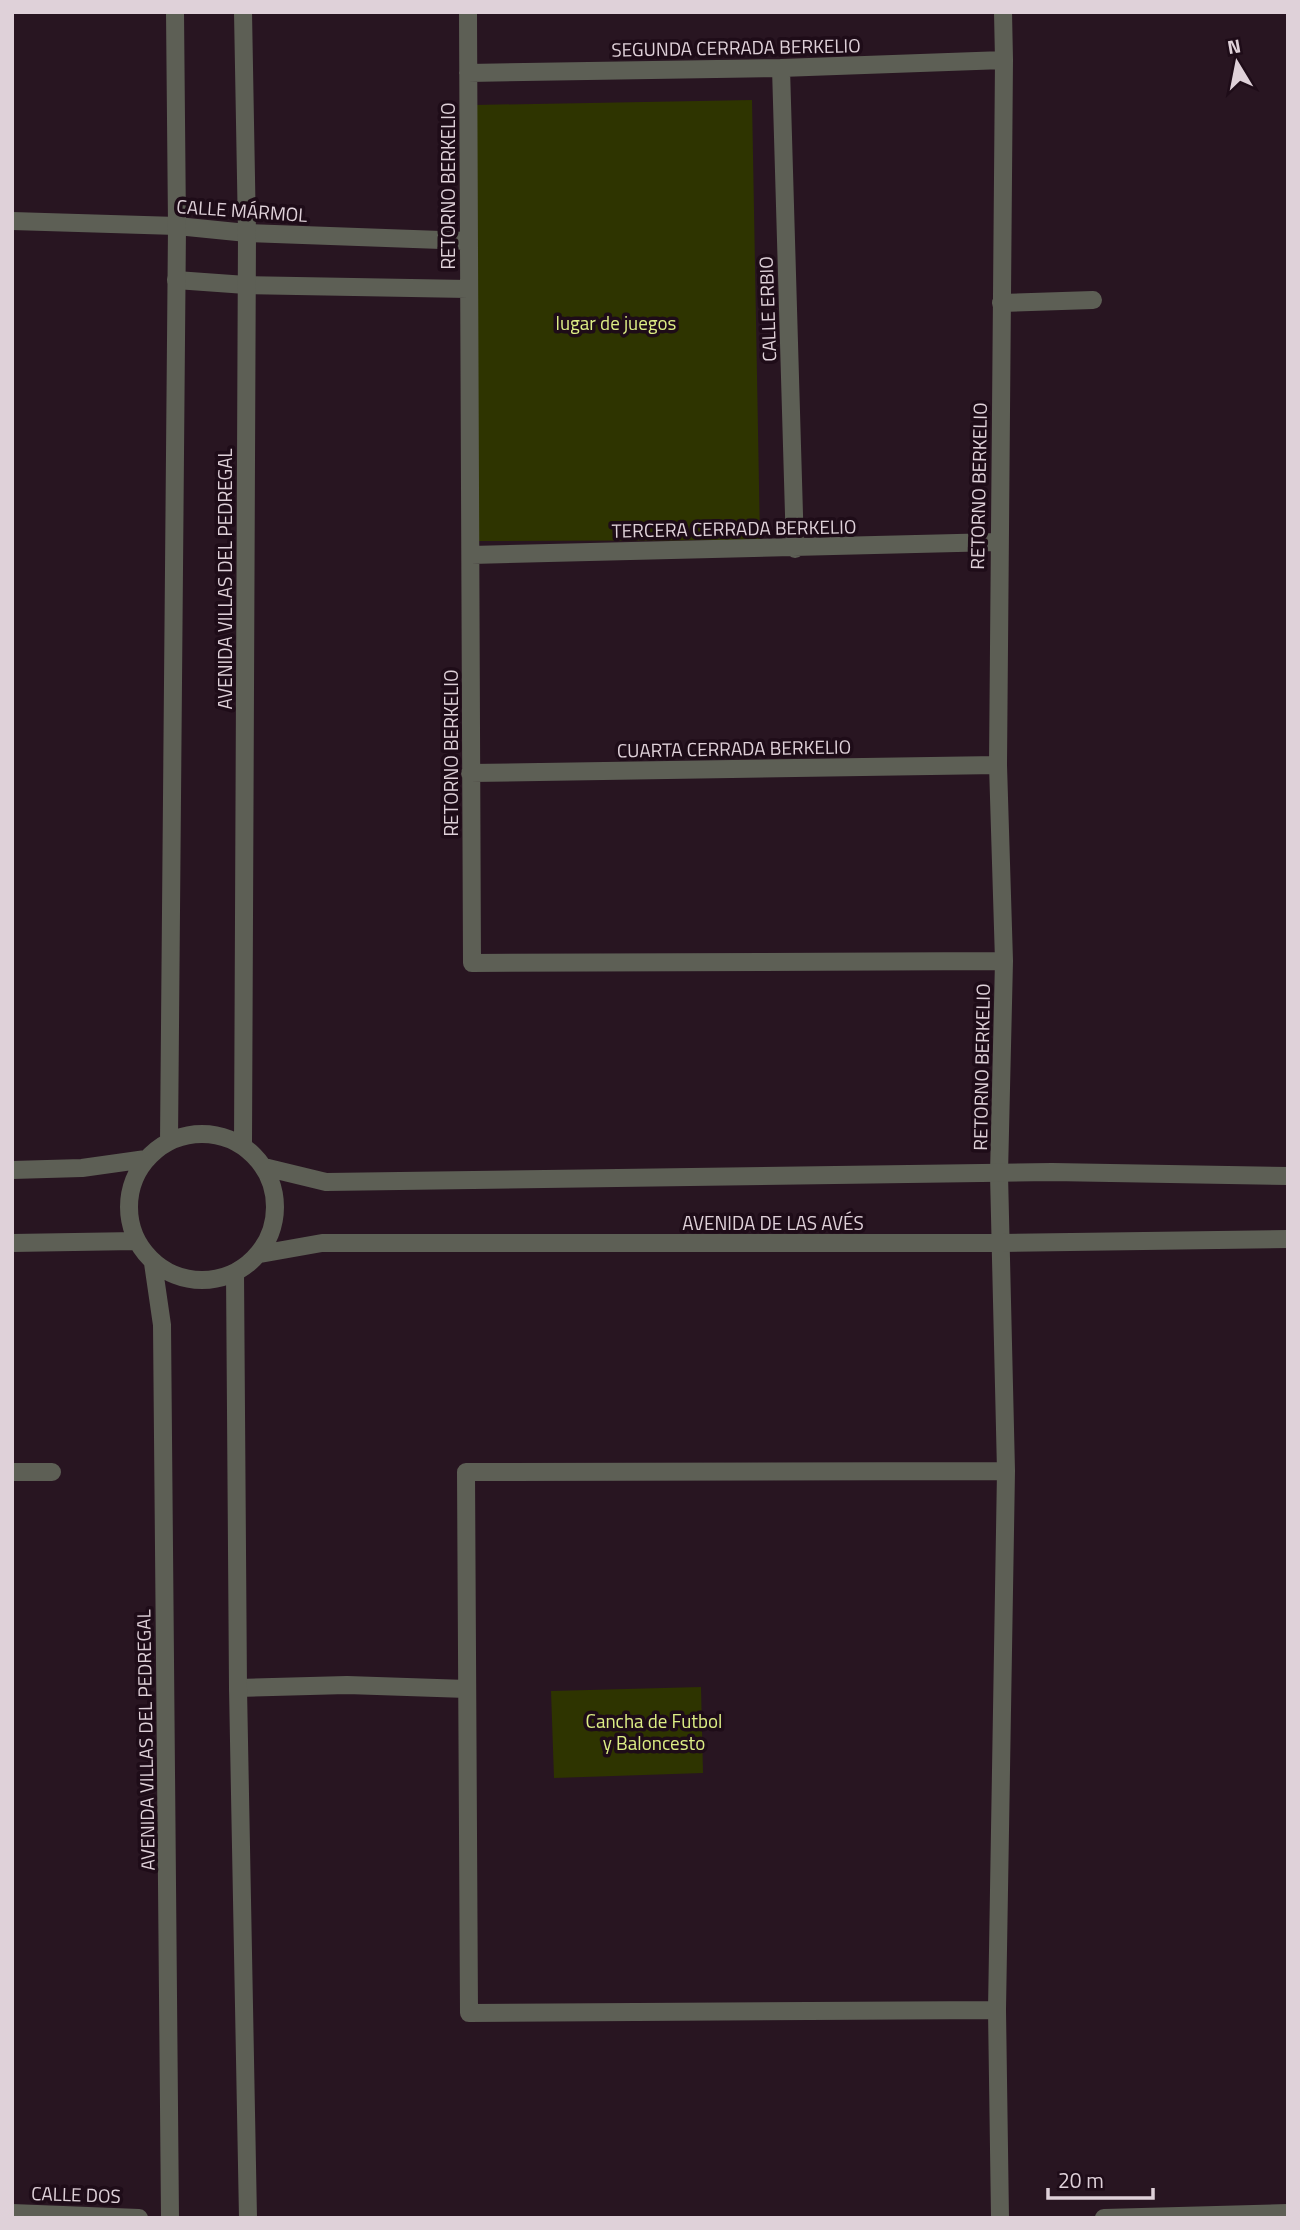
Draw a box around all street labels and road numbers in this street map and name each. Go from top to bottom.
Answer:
street label: SEGUNDA CERRADA BERKELIO [611,30,861,64]
street label: RETORNO BERKELIO [433,102,462,270]
street label: CALLE MÁRMOL [176,191,308,229]
street label: CALLE ERBIO [751,256,783,362]
street label: RETORNO BERKELIO [962,402,994,570]
street label: AVENIDA VILLAS DEL PEDREGAL [210,448,239,710]
street label: TERCERA CERRADA BERKELIO [611,511,857,545]
street label: RETORNO BERKELIO [436,669,465,837]
street label: CUARTA CERRADA BERKELIO [617,731,851,765]
street label: RETORNO BERKELIO [965,983,997,1151]
street label: AVENIDA DE LAS AVÉS [682,1208,864,1237]
street label: AVENIDA VILLAS DEL PEDREGAL [128,1609,162,1871]
street label: CALLE DOS [31,2178,121,2210]

